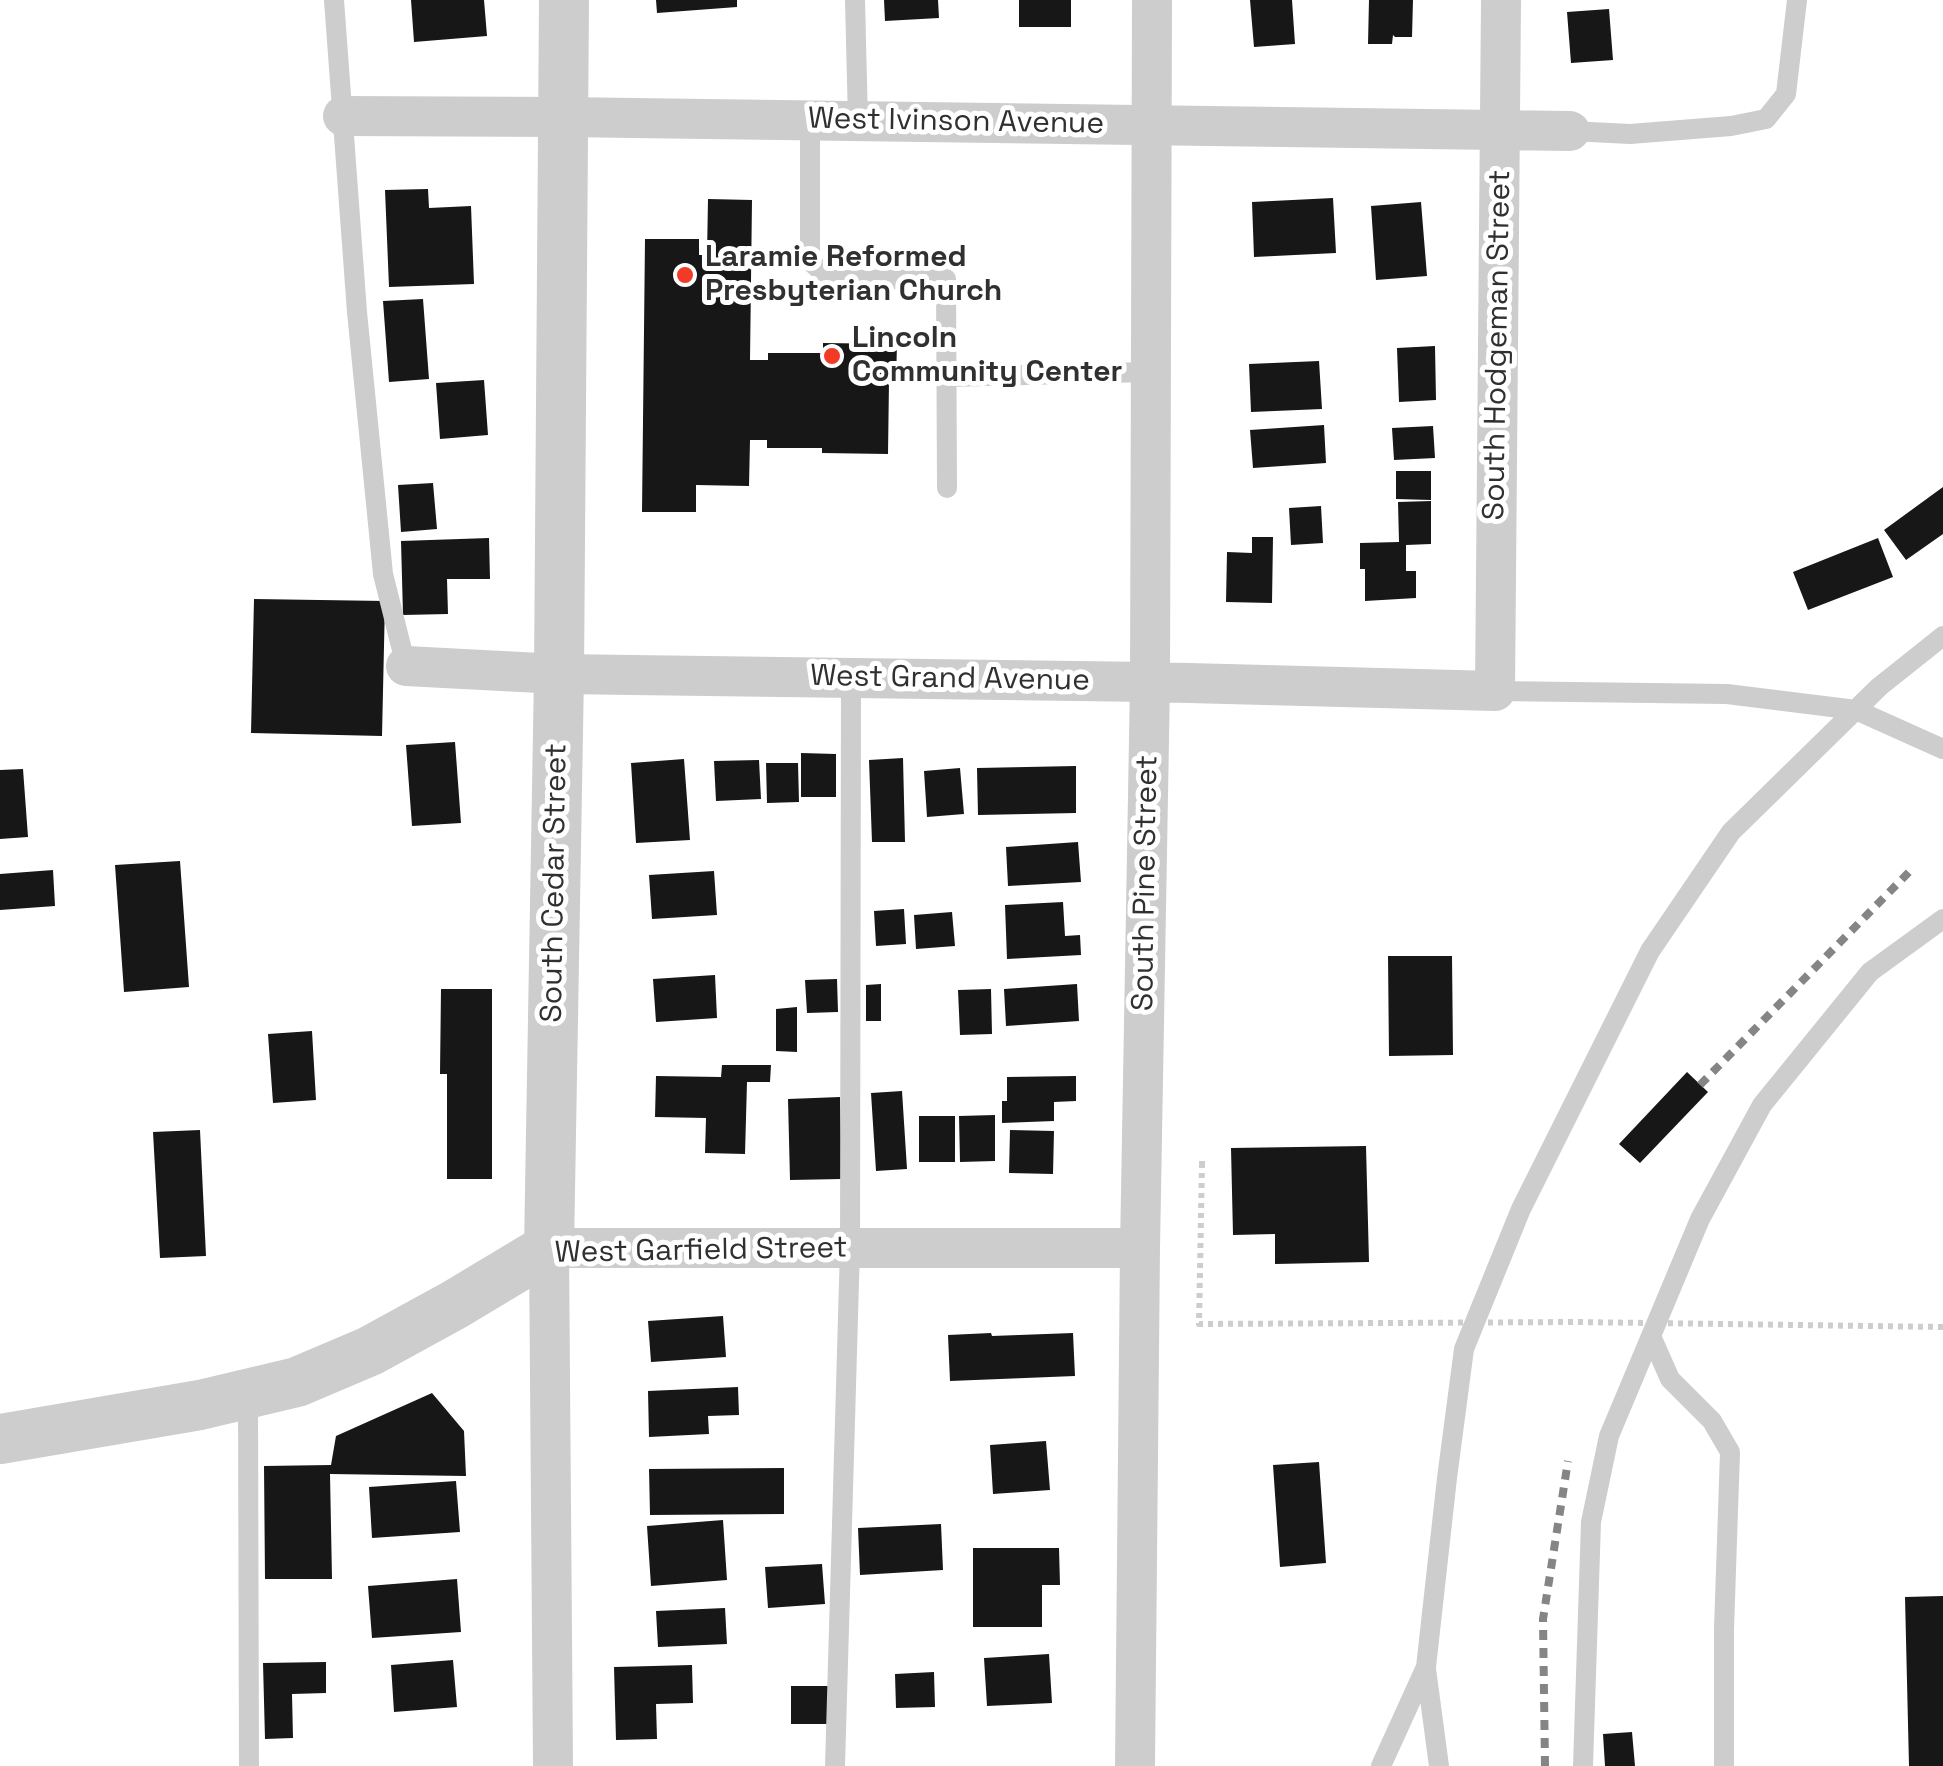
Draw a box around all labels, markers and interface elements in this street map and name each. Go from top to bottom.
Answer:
street label: West Ivinson Avenue [808,101,1104,143]
street label: South Hodgeman Street [1477,169,1519,521]
place label: Laramie Reformed Presbyterian Church [705,240,1002,310]
marker: Laramie Reformed Presbyterian Church [674,264,696,286]
place label: Lincoln Community Center [852,321,1122,392]
marker: Lincoln Community Center [821,345,843,367]
street label: West Grand Avenue [810,659,1090,699]
street label: South Cedar Street [535,743,575,1023]
street label: South Pine Street [1126,755,1166,1011]
street label: West Garfield Street [554,1230,848,1272]

